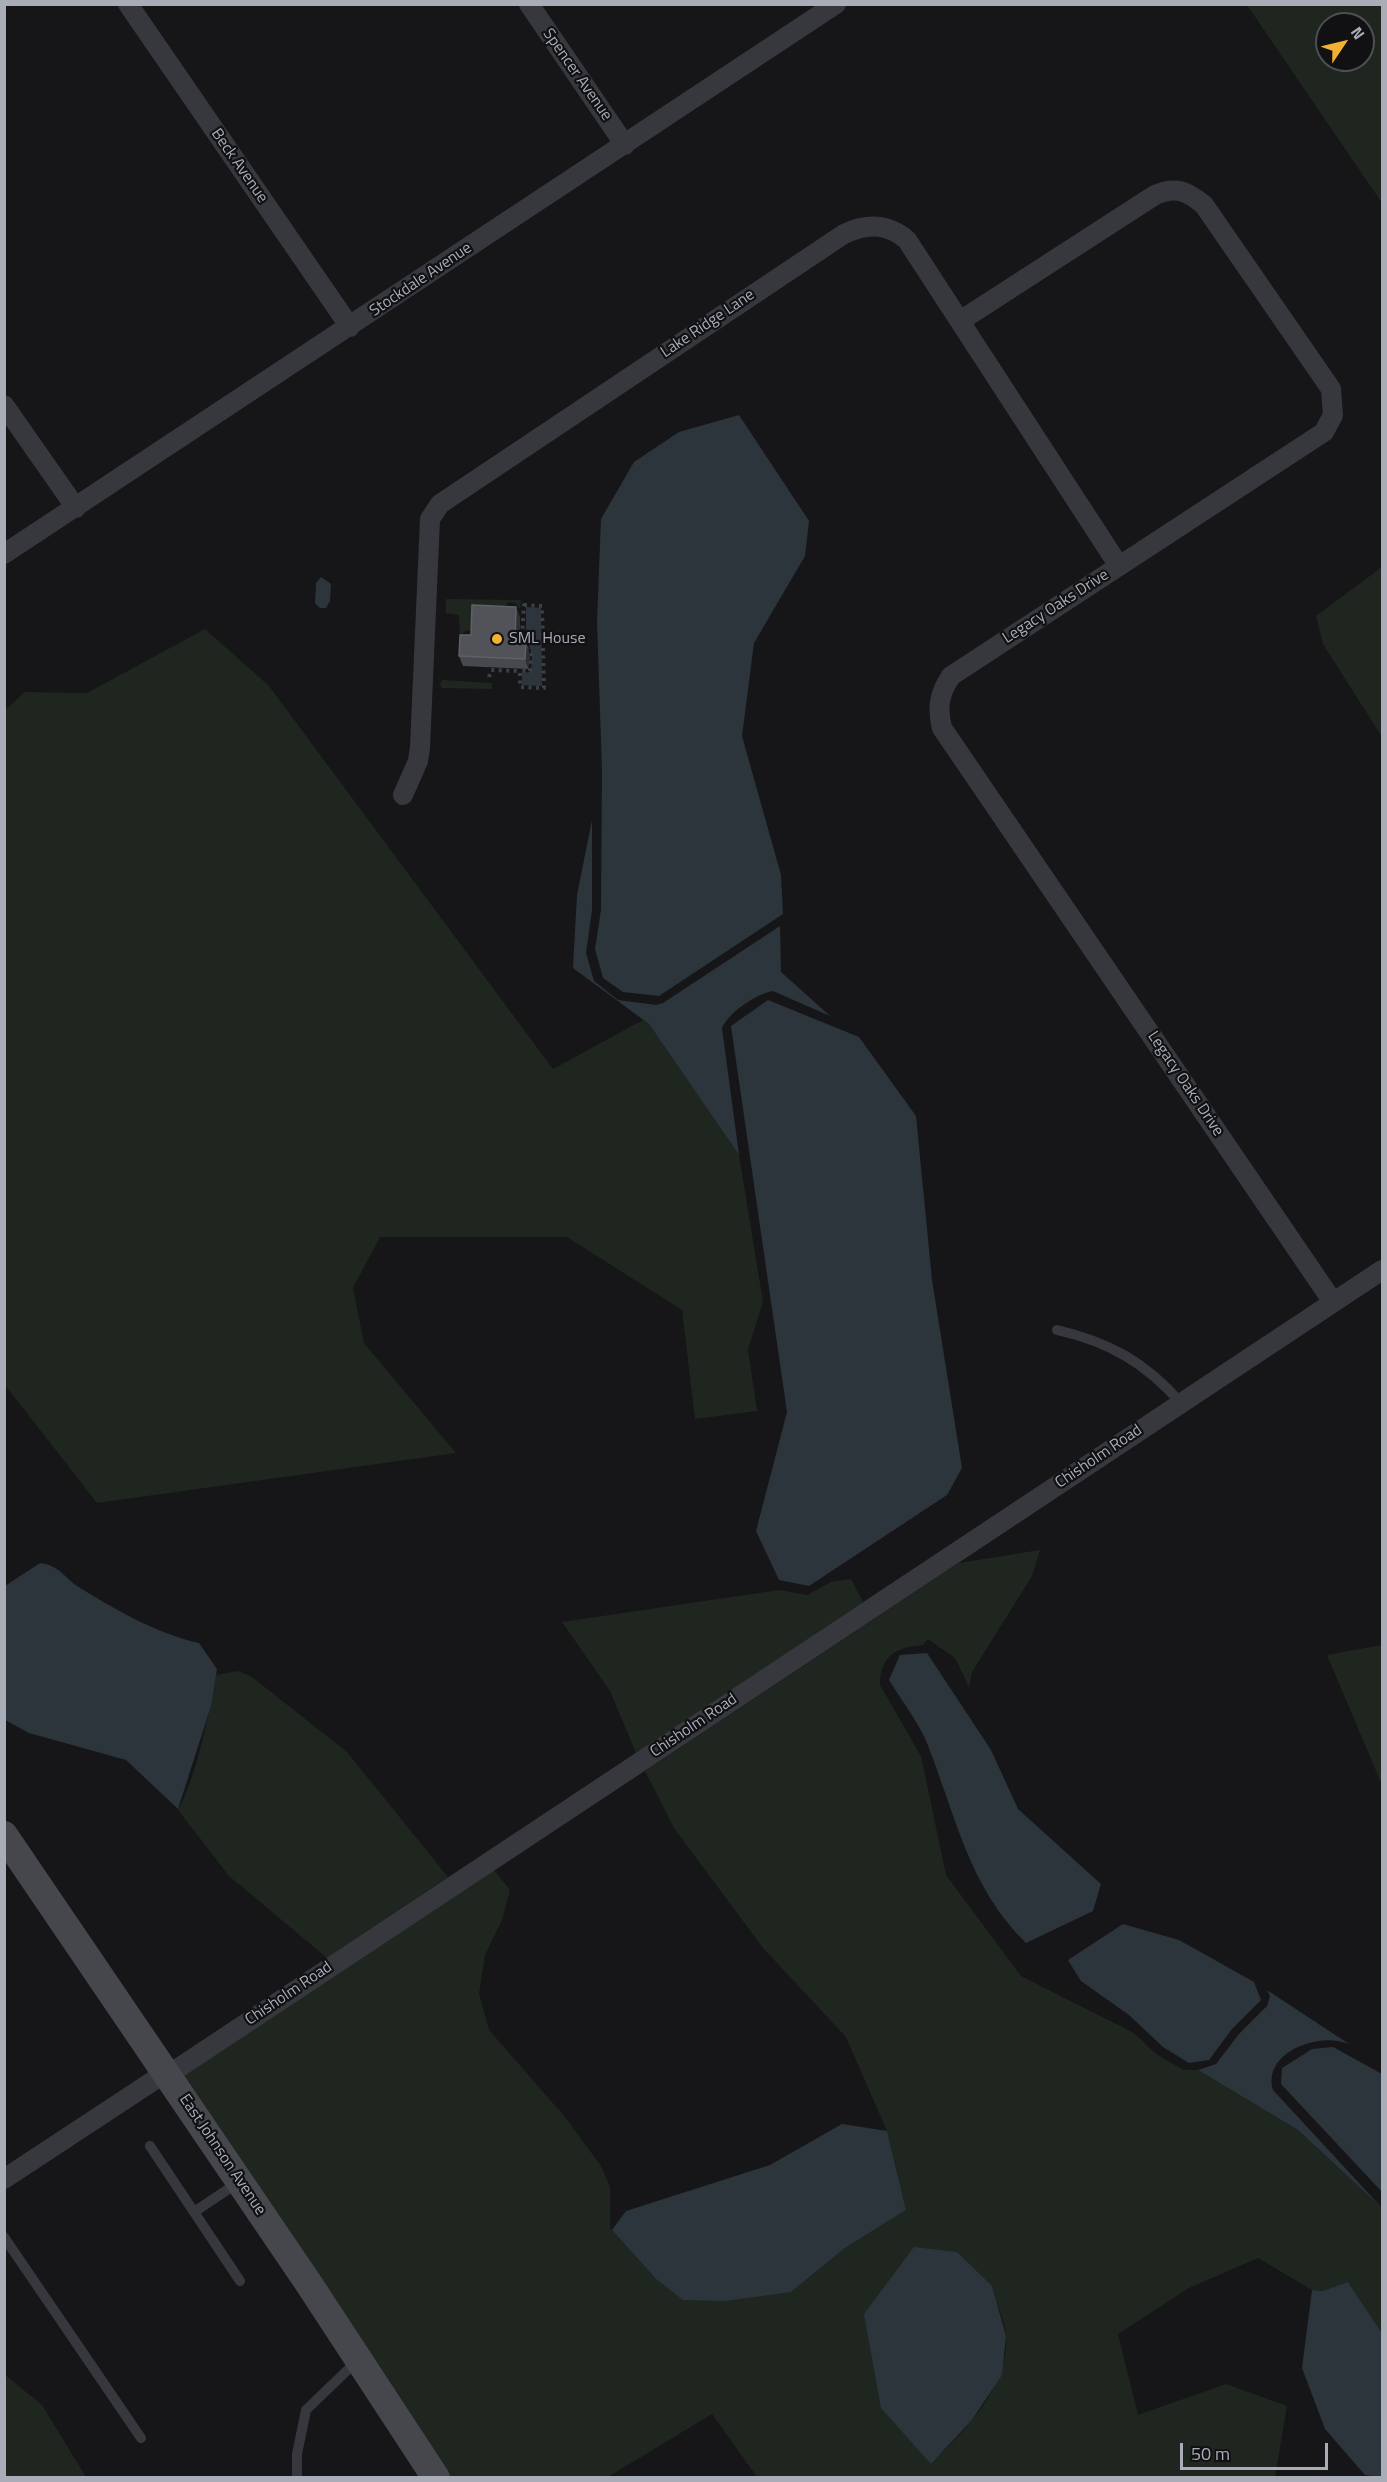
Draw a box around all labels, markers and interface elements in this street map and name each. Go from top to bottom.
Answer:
north arrow [1315,12,1375,72]
text: N [1345,21,1371,44]
street label: Spencer Avenue [538,25,616,125]
street label: Beck Avenue [206,125,272,207]
street label: Stockdale Avenue [366,239,476,321]
street label: Lake Ridge Lane [658,286,758,362]
street label: Legacy Oaks Drive [999,566,1113,648]
place label: SML House [509,629,585,649]
marker: SML House [490,632,504,646]
street label: Legacy Oaks Drive [1143,1028,1227,1140]
street label: Chisholm Road [1052,1421,1146,1493]
street label: Chisholm Road [647,1690,741,1762]
street label: Chisholm Road [242,1958,336,2030]
street label: East Johnson Avenue [174,2091,270,2219]
scale bar [1183,2431,1332,2469]
text: 50 m [1191,2440,1230,2467]

